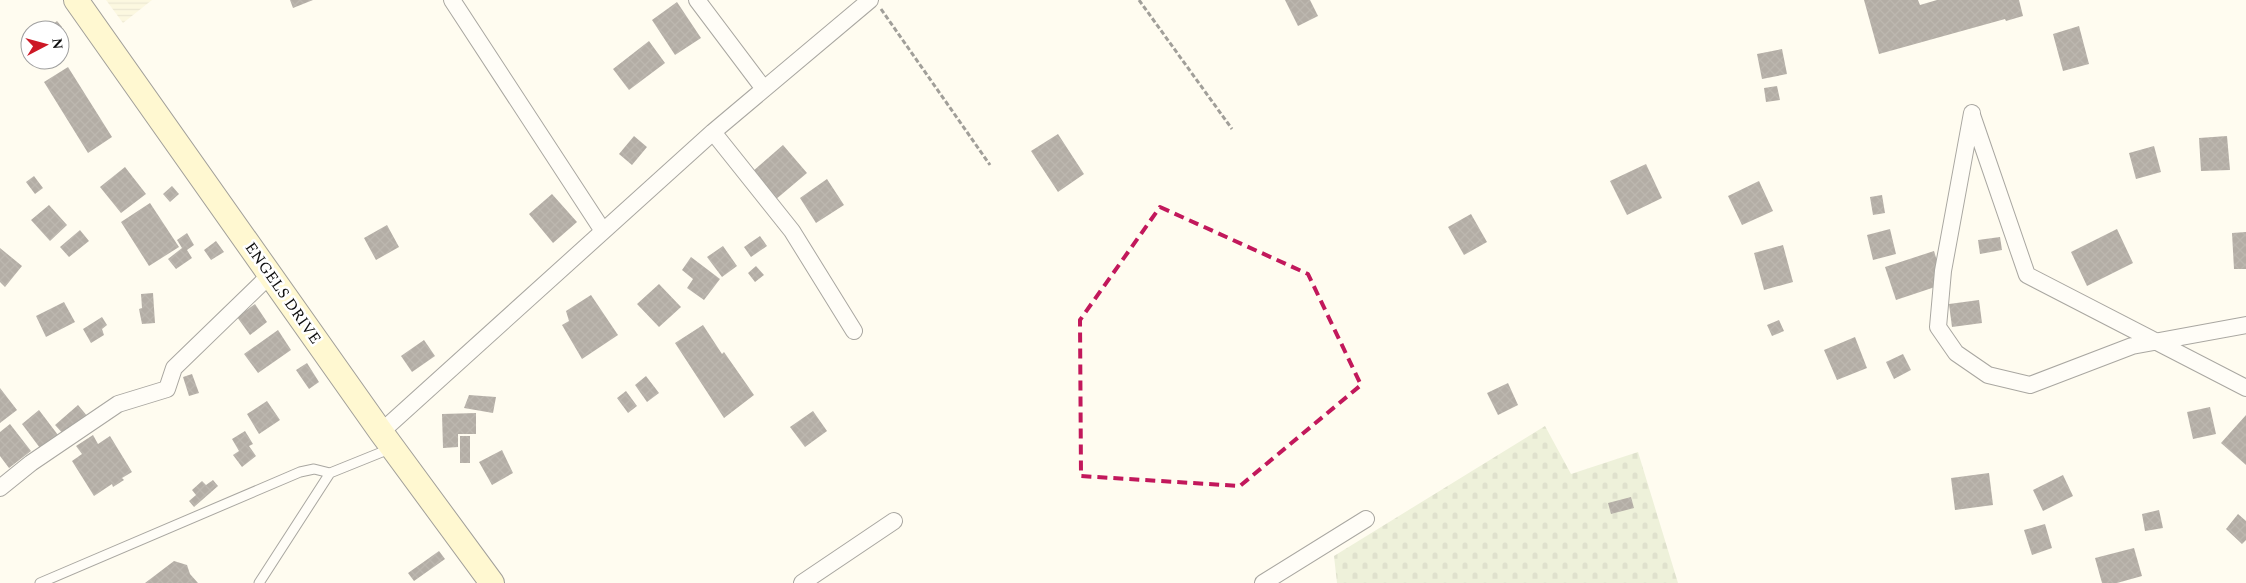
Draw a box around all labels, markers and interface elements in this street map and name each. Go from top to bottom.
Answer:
north arrow [20,20,70,70]
text: N [46,37,68,50]
street label: ENGELS DRIVE [239,237,327,349]

